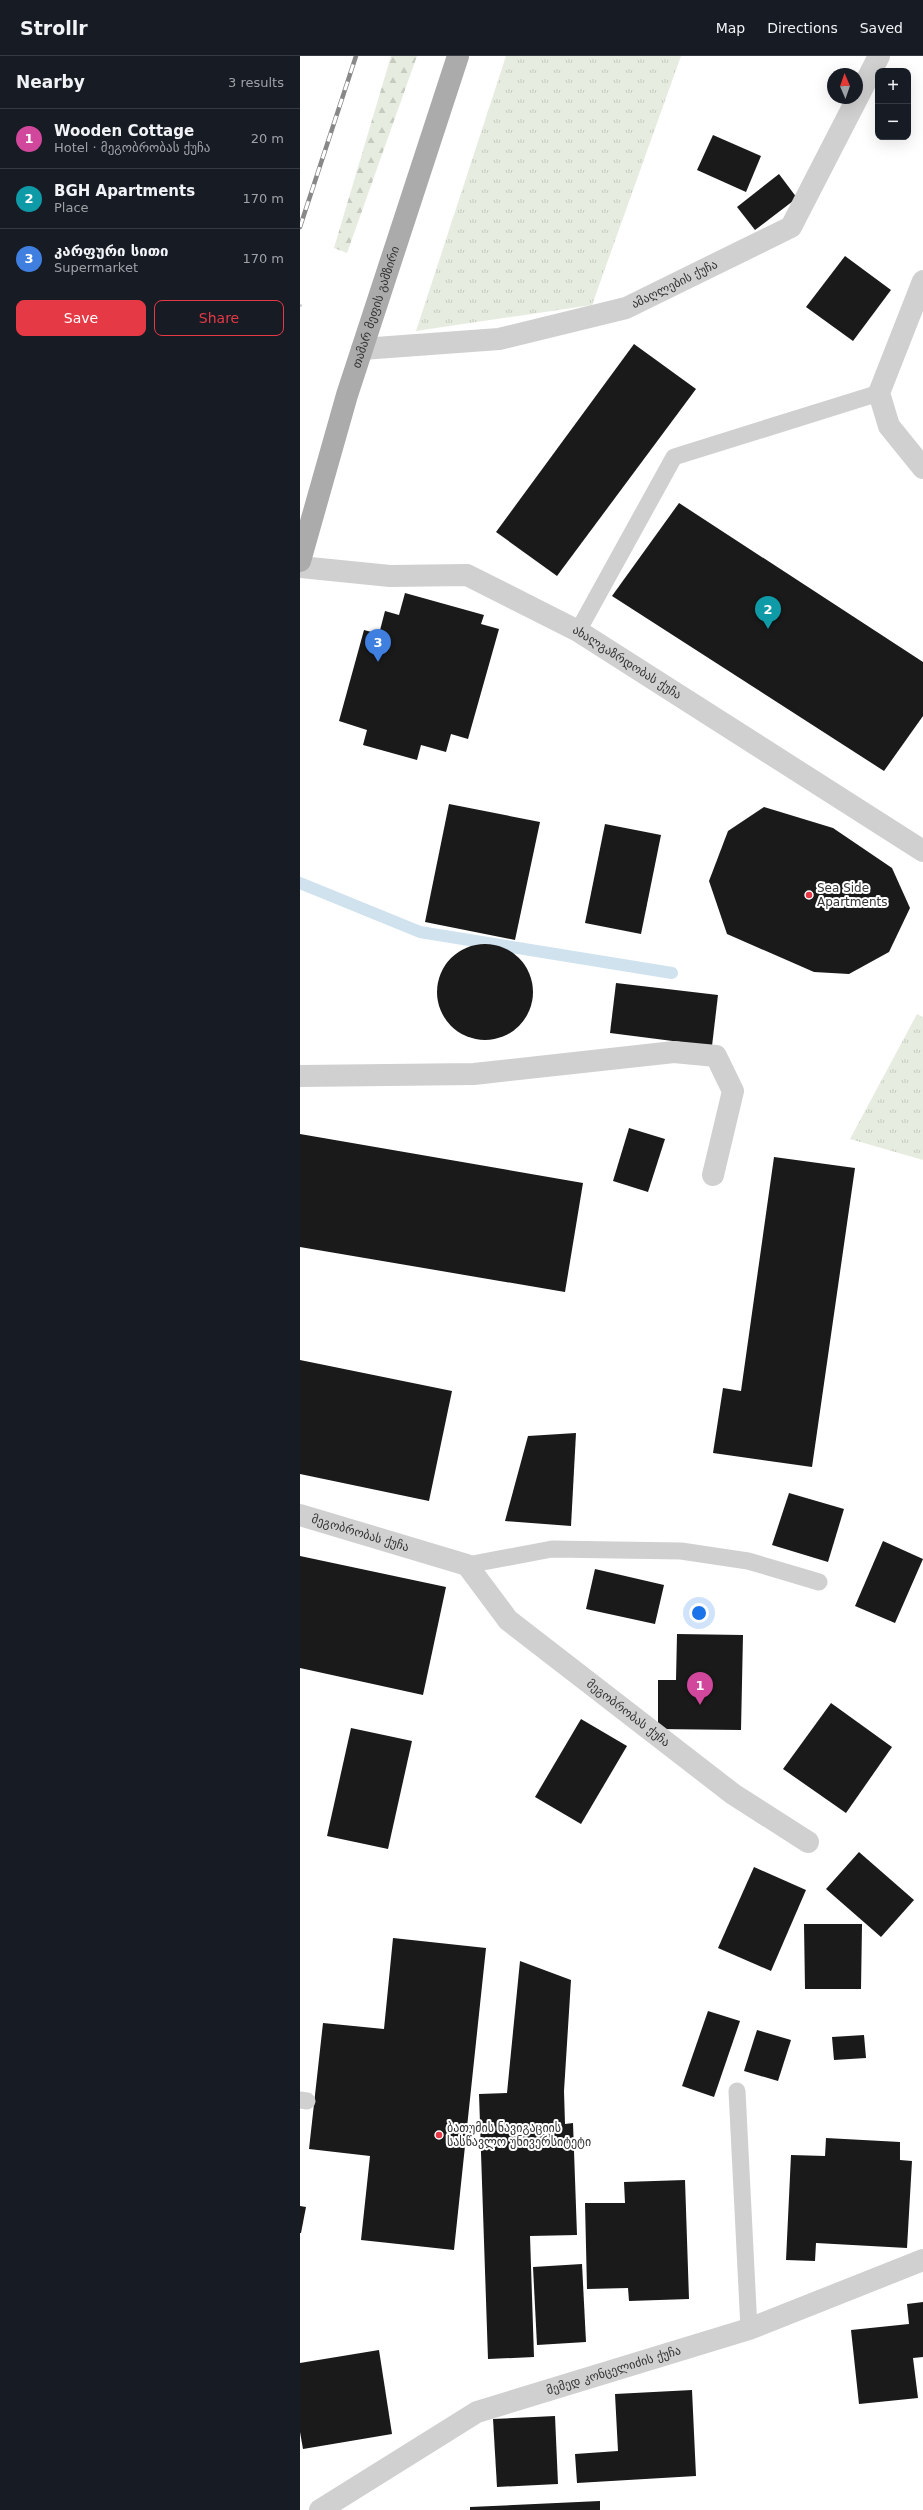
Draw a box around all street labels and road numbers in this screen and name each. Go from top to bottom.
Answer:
street label: თამარ მეფის გამზირი [349,244,402,370]
street label: ამაღლების ქუჩა [629,257,720,311]
street label: ახალგაზრდობას ქუჩა [570,623,684,702]
street label: მეგობრობას ქუჩა [310,1512,411,1554]
street label: მეგობრობას ქუჩა [584,1677,673,1750]
street label: მემედ კონცელიძის ქუჩა [545,2343,683,2397]

